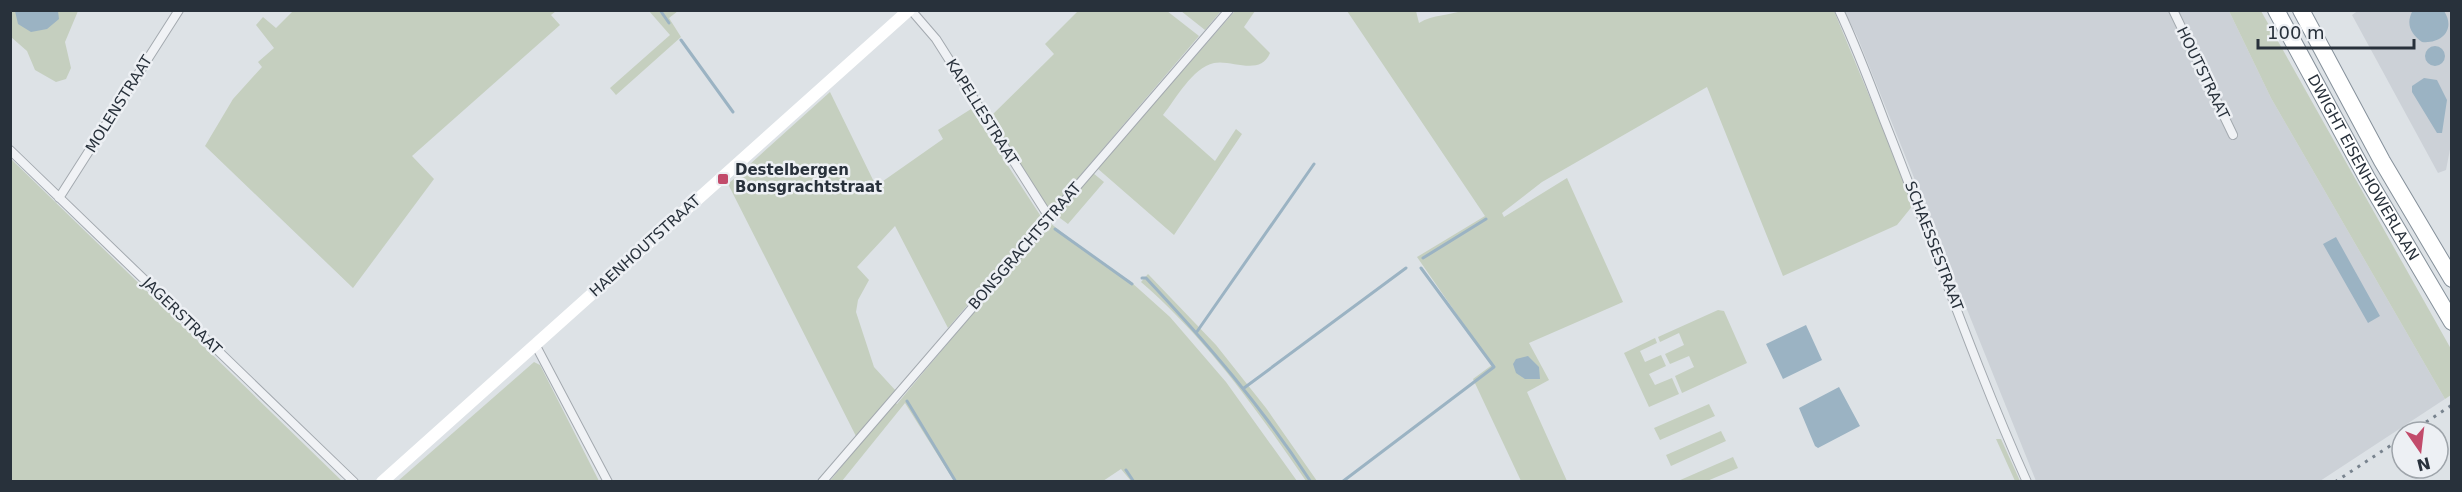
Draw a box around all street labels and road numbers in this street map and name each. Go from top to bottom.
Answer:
street label: HOUTSTRAAT [2173,24,2234,123]
street label: MOLENSTRAAT [82,51,157,156]
street label: KAPELLESTRAAT [942,55,1022,169]
street label: DWIGHT EISENHOWERLAAN [2304,71,2423,264]
street label: BONSGRACHTSTRAAT [965,178,1086,313]
street label: SCHAESSESTRAAT [1901,179,1967,314]
street label: HAENHOUTSTRAAT [586,191,705,300]
street label: JAGERSTRAAT [138,273,226,359]

